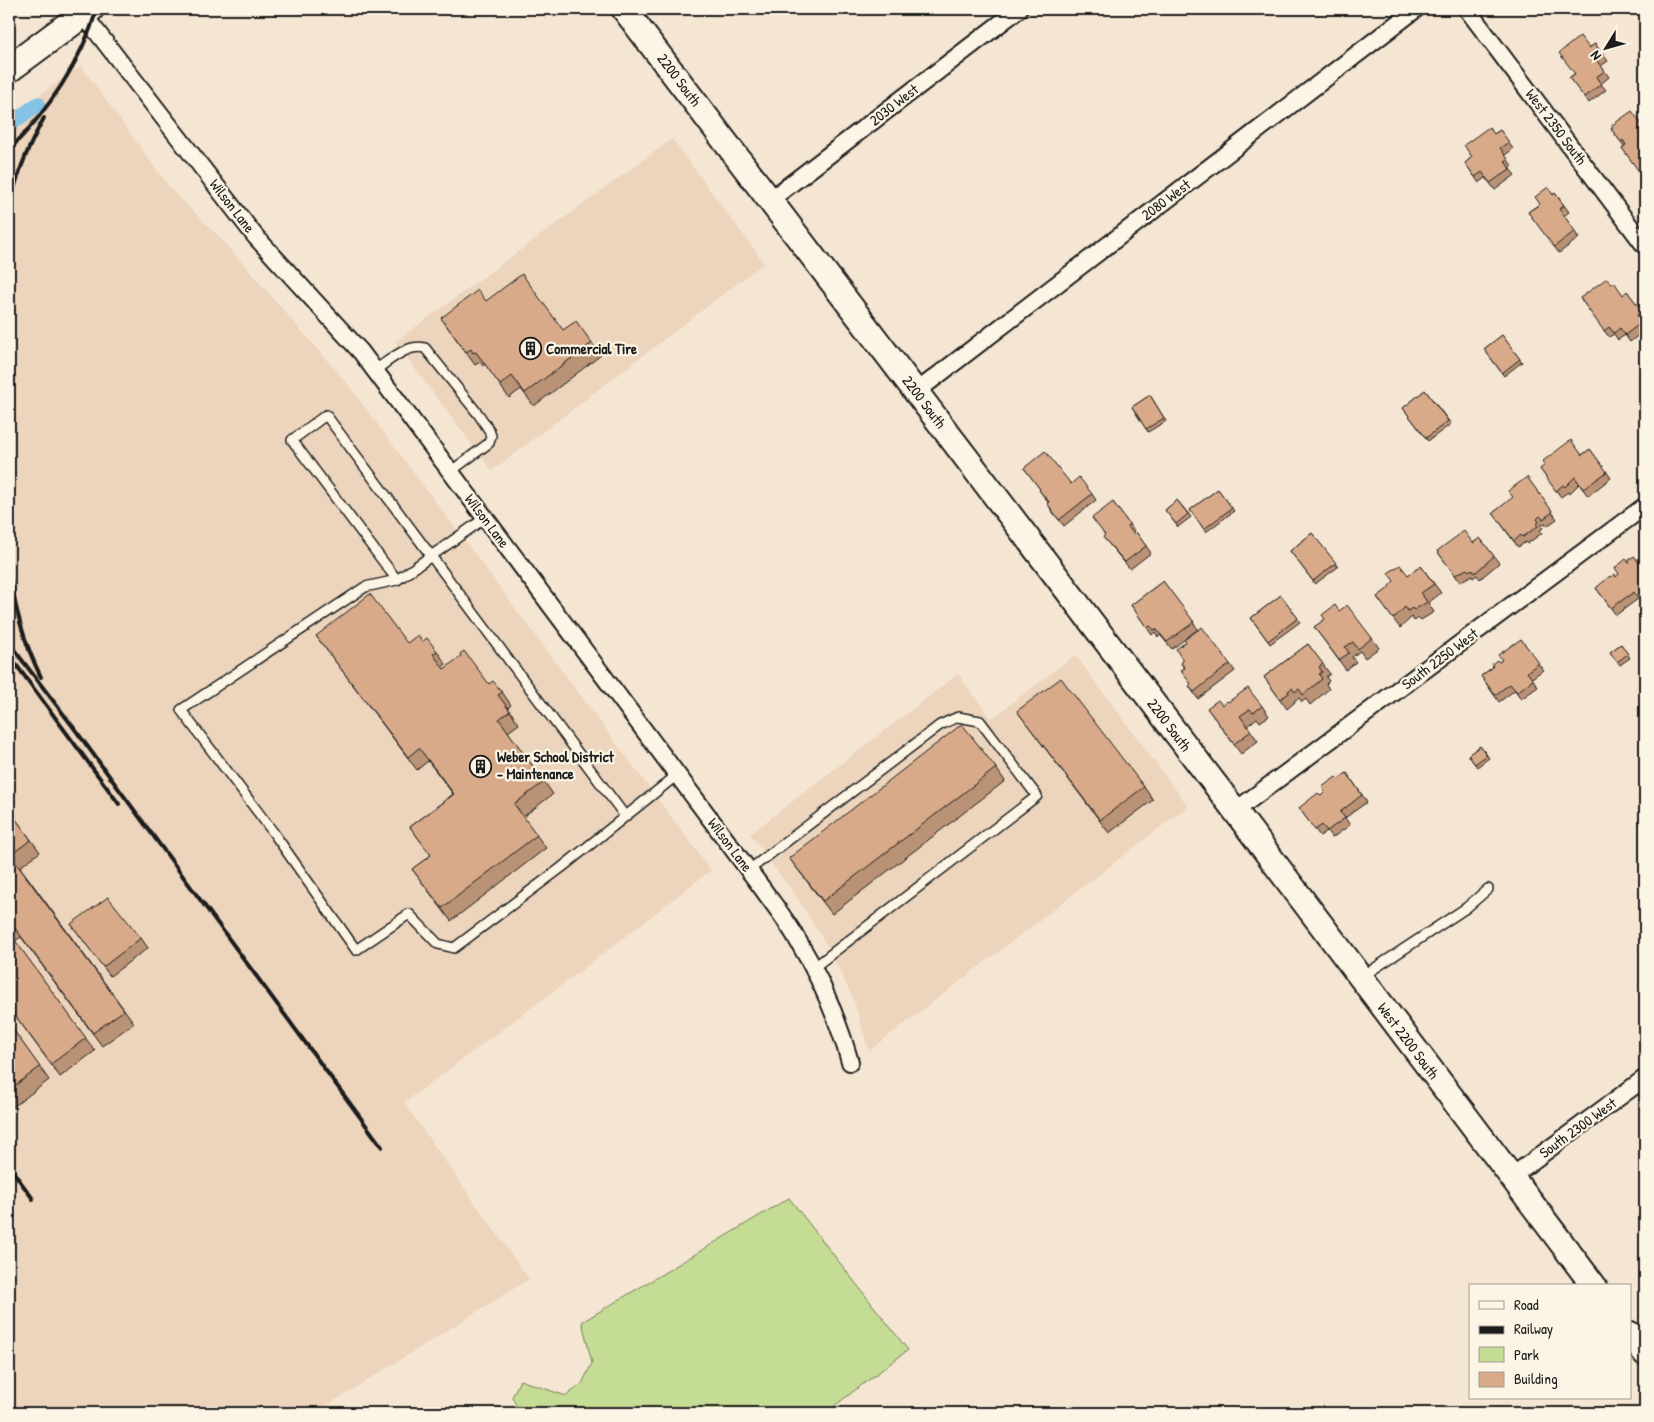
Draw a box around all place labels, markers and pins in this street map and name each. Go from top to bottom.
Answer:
building icon: Commercial Tire [518,337,542,361]
place label: Commercial Tire [546,338,637,359]
place label: Weber School District - Maintenance [497,746,614,784]
building icon: Weber School District - Maintenance [469,754,493,778]

